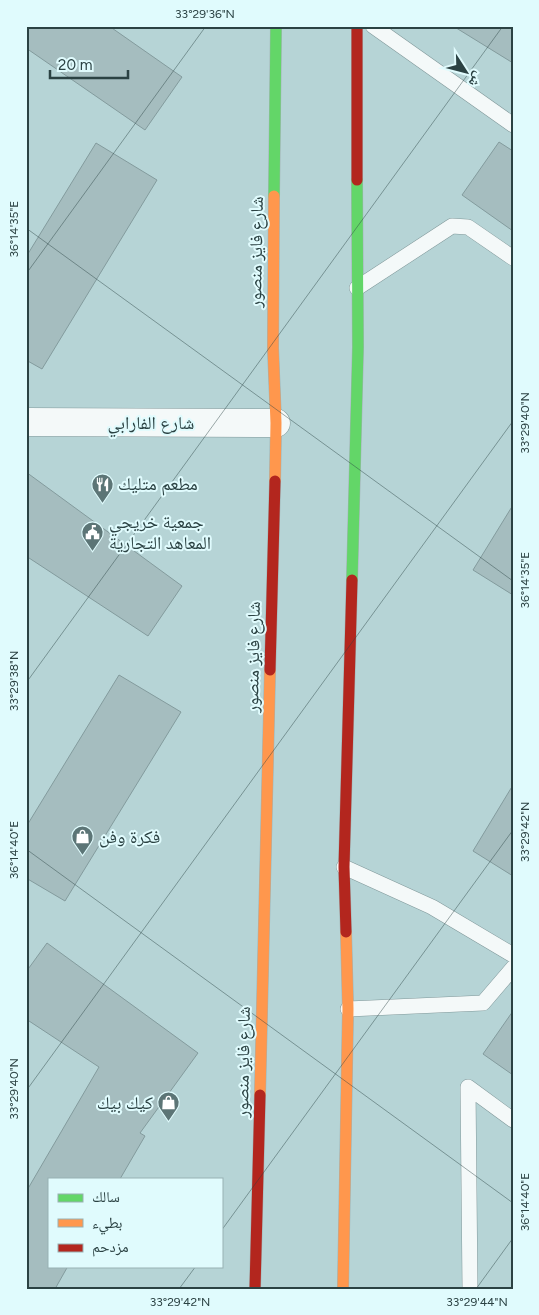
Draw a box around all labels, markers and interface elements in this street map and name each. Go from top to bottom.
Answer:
text: 33°29'36"N [175,7,235,21]
scale bar [50,48,128,80]
north arrow [442,48,492,98]
text: 20 m [58,56,92,74]
text: ش [465,68,487,90]
street label: شارع فايز منصور [244,196,268,309]
text: 36°14'35"E [7,201,21,257]
text: 33°29'40"N [518,392,532,454]
street label: شارع الفارابي [108,412,194,438]
restaurant icon: مطعم متليك [90,472,114,503]
place label: مطعم متليك [118,473,198,496]
place label: جمعية خريجي المعاهد التجارية [109,511,211,554]
public building icon: جمعية خريجي المعاهد التجارية [81,520,105,551]
text: 36°14'35"E [518,552,532,608]
street label: شارع فايز منصور [241,601,265,714]
text: 33°29'38"N [7,651,21,711]
text: 33°29'42"N [518,802,532,862]
text: 36°14'40"E [7,821,21,879]
shop icon: فكرة وفن [71,825,95,856]
place label: فكرة وفن [99,826,160,848]
street label: شارع فايز منصور [231,1006,255,1119]
text: 33°29'40"N [7,1058,21,1120]
shop icon: كيك بيك [157,1091,181,1122]
place label: كيك بيك [97,1092,154,1114]
text: 36°14'40"E [518,1173,532,1231]
legend [48,1178,222,1268]
text: سالك [92,1188,120,1206]
text: بطيء [92,1214,122,1235]
text: مزدحم [92,1238,129,1257]
text: 33°29'42"N [150,1295,210,1309]
text: 33°29'44"N [446,1295,508,1309]

